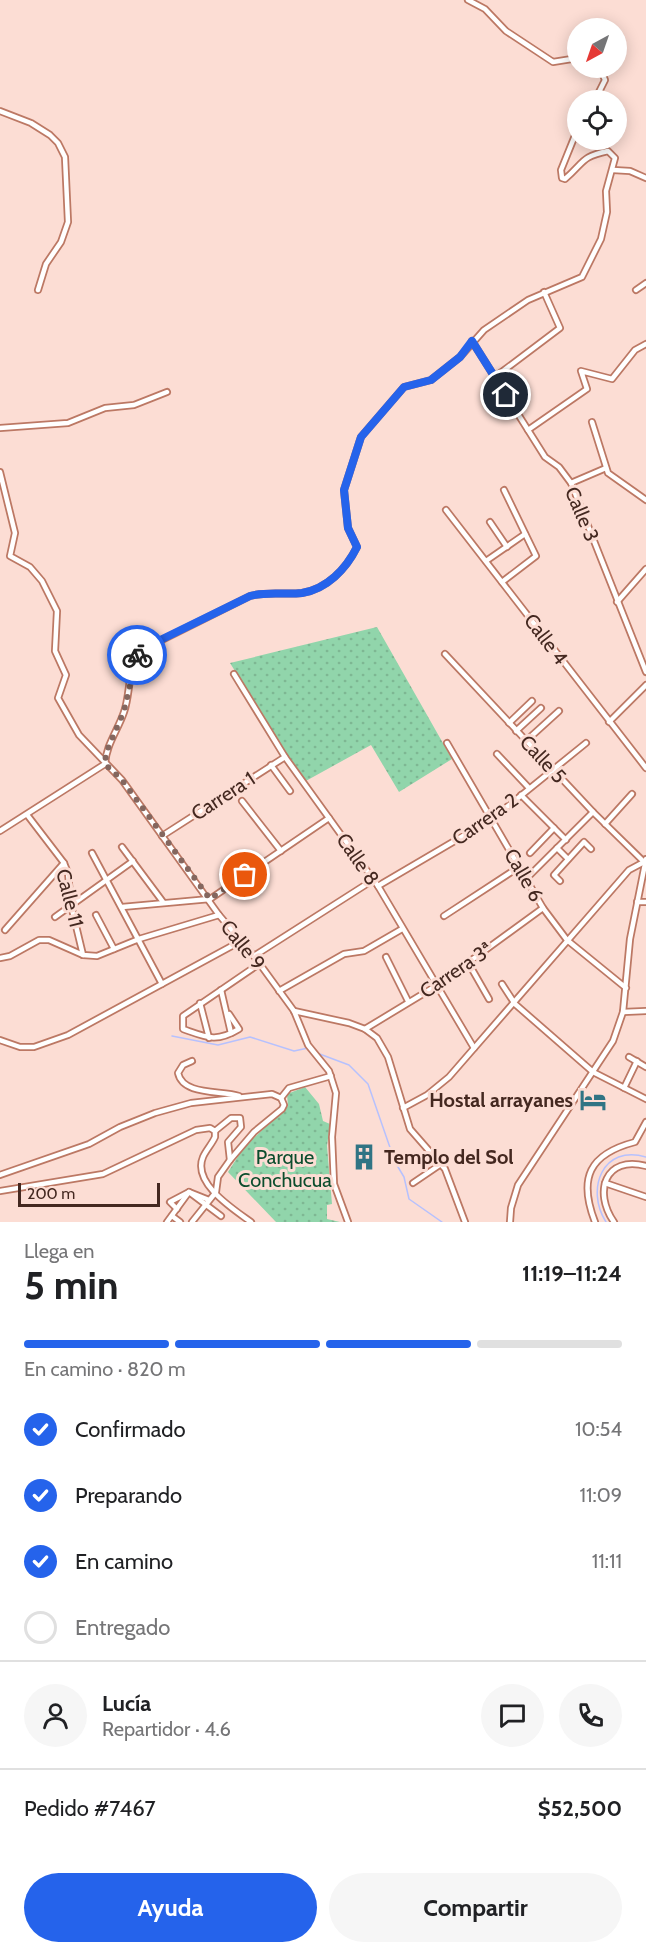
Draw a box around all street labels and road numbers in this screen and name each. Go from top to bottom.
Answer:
street label: Calle 3 [560,483,604,545]
street label: Calle 4 [519,609,573,670]
street label: Calle 5 [515,730,571,788]
street label: Carrera 1 [187,767,259,825]
street label: Carrera 2 [447,788,523,850]
street label: Calle 8 [332,828,384,890]
street label: Calle 6 [499,844,549,906]
street label: Calle 11 [51,866,89,930]
street label: Calle 9 [216,915,270,975]
street label: Carrera 3ª [415,937,497,1003]

